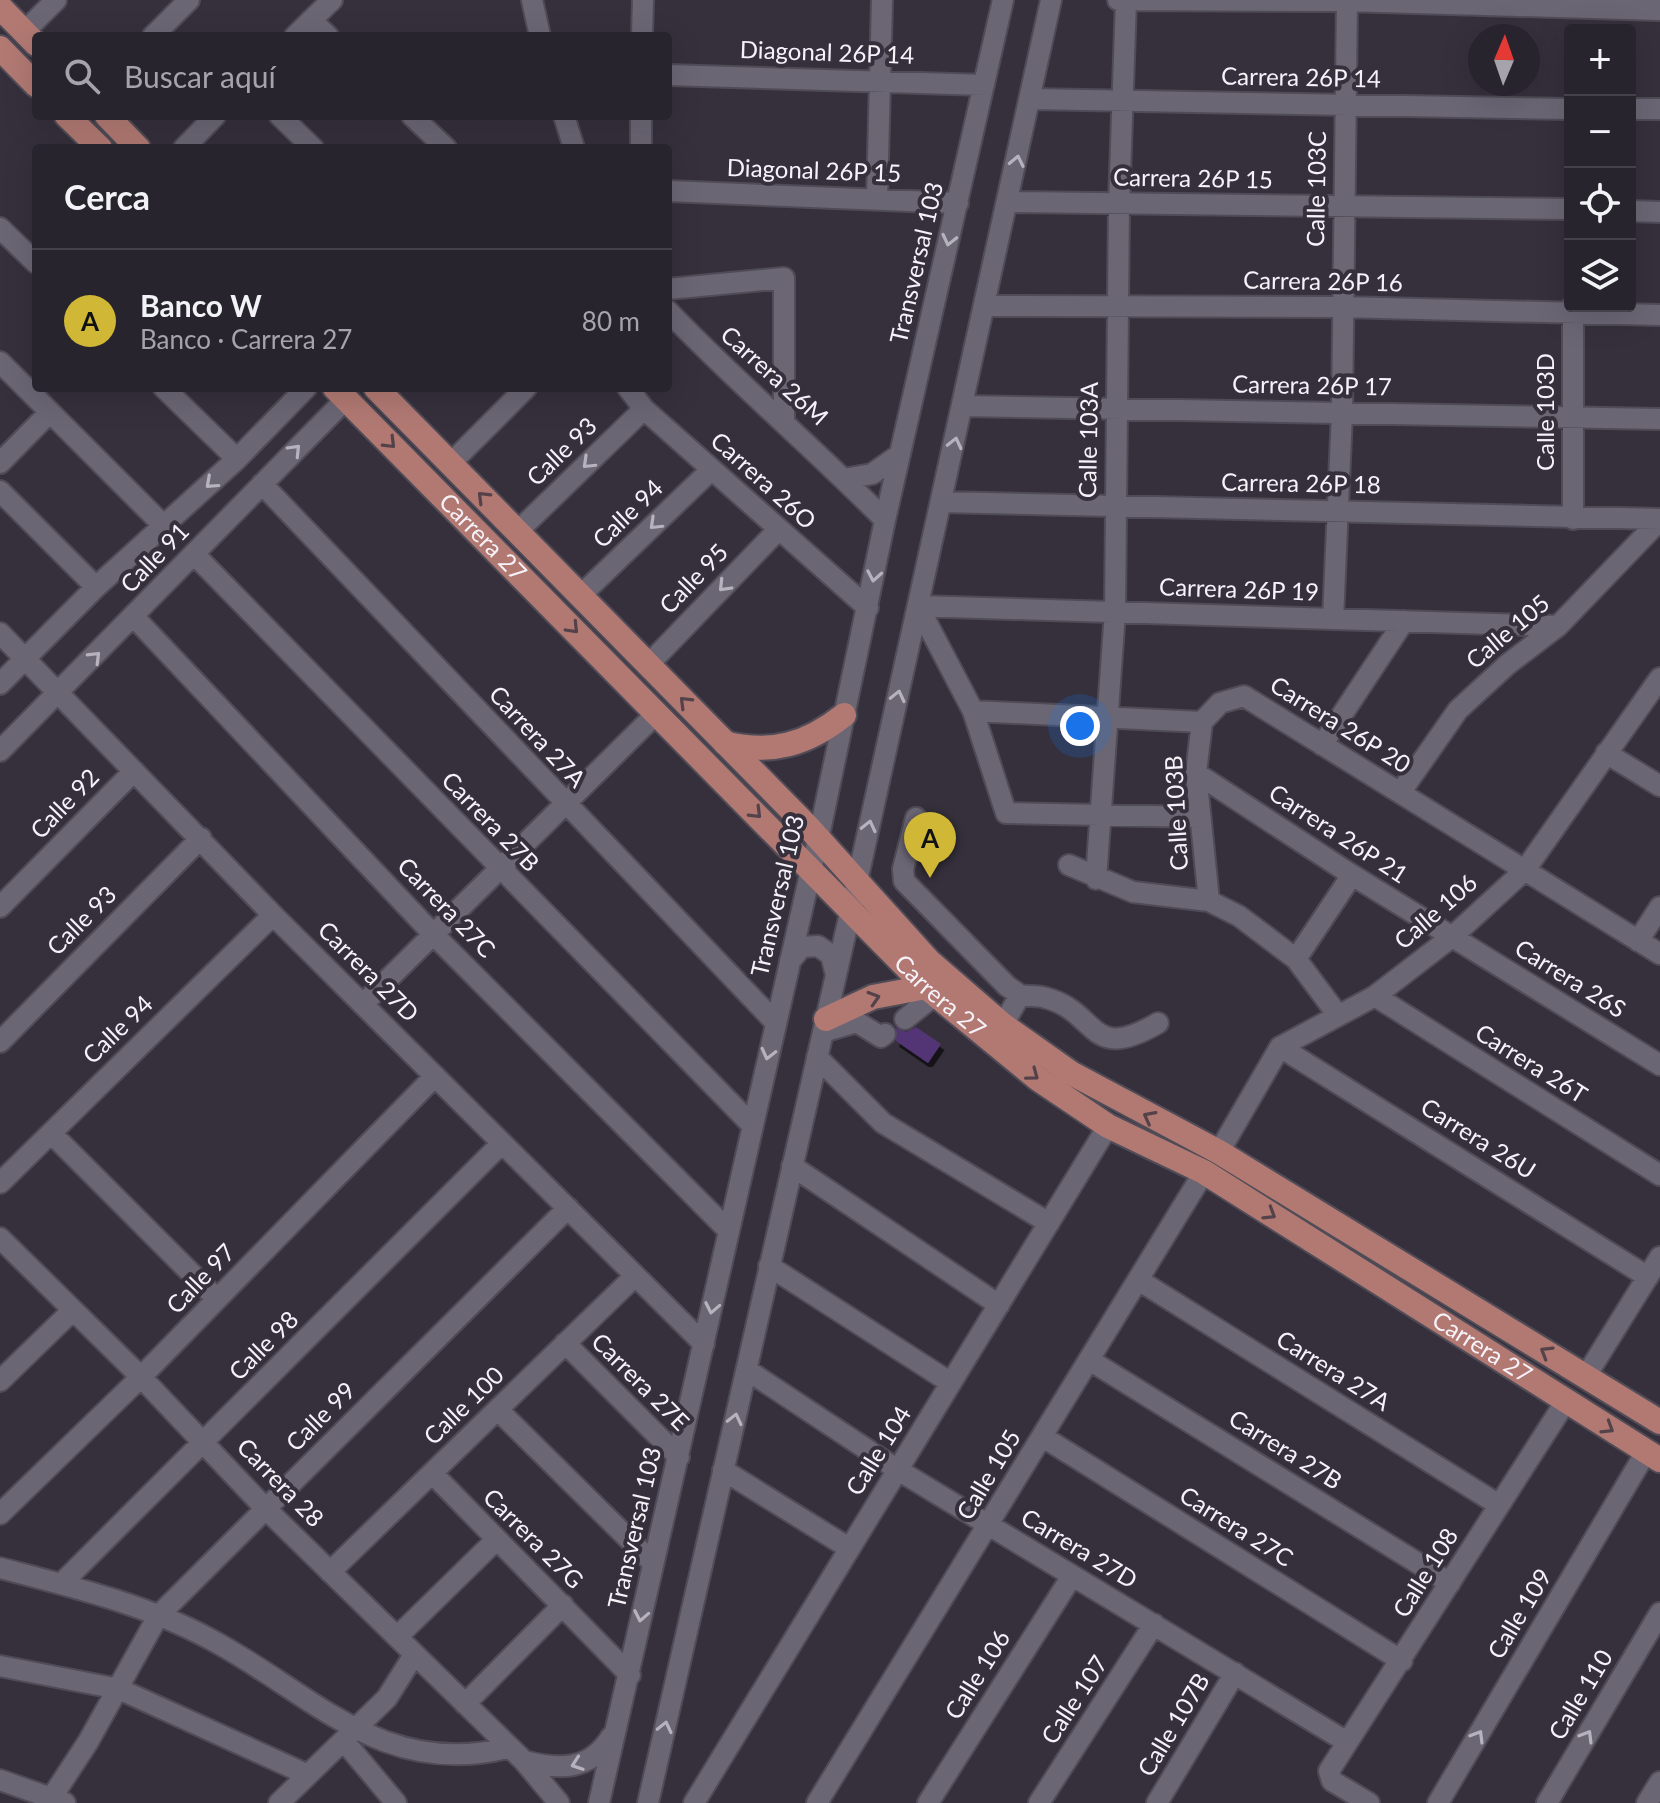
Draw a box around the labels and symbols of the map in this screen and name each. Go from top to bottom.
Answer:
north arrow [1468,24,1540,96]
street label: Diagonal 26P 14 [739,34,915,69]
street label: Carrera 26P 14 [1221,61,1381,92]
street label: Calle 103C [1300,131,1331,247]
street label: Diagonal 26P 15 [726,152,902,187]
one-way arrow [1008,155,1025,169]
street label: Carrera 26P 15 [1113,162,1273,193]
street label: Transversal 103 [883,179,948,346]
one-way arrow [941,233,958,246]
street label: Carrera 26P 16 [1243,265,1403,296]
street label: Carrera 26M [715,319,835,431]
street label: Calle 103D [1530,353,1559,471]
street label: Carrera 26P 17 [1232,369,1392,400]
street label: Calle 103A [1072,381,1103,498]
street label: Calle 93 [520,411,602,491]
street label: Carrera 26O [706,425,822,535]
one-way arrow [381,434,395,448]
one-way arrow [946,436,963,450]
one-way arrow [286,445,301,459]
one-way arrow [583,454,597,468]
street label: Carrera 26P 18 [1221,467,1381,498]
one-way arrow [206,473,220,488]
street label: Calle 94 [586,473,668,553]
street label: Carrera 27 [434,486,533,587]
one-way arrow [478,492,492,506]
one-way arrow [650,515,664,530]
street label: Calle 91 [114,516,194,598]
street label: Calle 95 [653,537,733,619]
one-way arrow [866,569,883,582]
street label: Carrera 26P 19 [1159,571,1319,606]
one-way arrow [719,577,733,591]
street label: Calle 105 [1459,588,1555,674]
one-way arrow [564,619,578,633]
one-way arrow [86,651,100,666]
street label: Carrera 26P 20 [1265,669,1416,778]
street label: Carrera 27A [484,679,593,793]
one-way arrow [889,690,906,704]
one-way arrow [680,697,694,711]
your location [1060,706,1100,746]
street label: Calle 103B [1158,755,1193,871]
street label: Calle 92 [24,762,104,844]
street label: Carrera 27B [436,765,546,877]
street label: Carrera 26P 21 [1264,777,1414,888]
one-way arrow [747,804,761,818]
street label: Transversal 103 [744,812,809,979]
pin: A [904,812,956,878]
one-way arrow [860,820,877,834]
street label: Carrera 27C [392,851,502,963]
street label: Calle 106 [1388,867,1482,955]
street label: Calle 93 [40,879,122,961]
street label: Carrera 27D [313,915,425,1027]
street label: Carrera 26S [1510,932,1632,1023]
street label: Carrera 27 [889,948,992,1043]
street label: Calle 94 [76,989,158,1069]
one-way arrow [867,991,880,1007]
street label: Carrera 26T [1471,1017,1593,1108]
one-way arrow [760,1047,777,1060]
one-way arrow [1024,1066,1039,1080]
street label: Carrera 26U [1416,1091,1541,1184]
one-way arrow [1143,1111,1158,1126]
one-way arrow [1261,1205,1276,1220]
street label: Calle 97 [160,1237,240,1319]
one-way arrow [704,1301,721,1314]
street label: Calle 98 [222,1304,304,1386]
street label: Carrera 27 [1428,1304,1538,1389]
street label: Carrera 27A [1272,1323,1397,1416]
street label: Carrera 27E [586,1326,696,1436]
one-way arrow [1540,1346,1555,1362]
street label: Calle 100 [417,1360,509,1450]
street label: Calle 99 [279,1375,361,1457]
street label: Calle 104 [839,1400,917,1500]
street label: Carrera 27B [1224,1403,1348,1495]
one-way arrow [726,1413,743,1426]
one-way arrow [1599,1418,1614,1433]
street label: Calle 105 [950,1424,1026,1525]
street label: Carrera 28 [232,1432,330,1532]
street label: Transversal 103 [601,1444,666,1611]
street label: Carrera 27C [1175,1479,1299,1572]
street label: Carrera 27G [478,1482,590,1594]
street label: Carrera 27D [1016,1502,1143,1594]
street label: Calle 108 [1386,1522,1463,1622]
street label: Calle 109 [1481,1563,1557,1664]
one-way arrow [634,1609,651,1623]
street label: Calle 106 [938,1624,1015,1724]
street label: Calle 110 [1542,1644,1618,1745]
street label: Calle 107 [1034,1649,1113,1749]
street label: Calle 107B [1131,1667,1215,1781]
one-way arrow [655,1720,672,1734]
one-way arrow [1468,1730,1484,1745]
one-way arrow [1577,1730,1593,1745]
one-way arrow [571,1754,585,1770]

